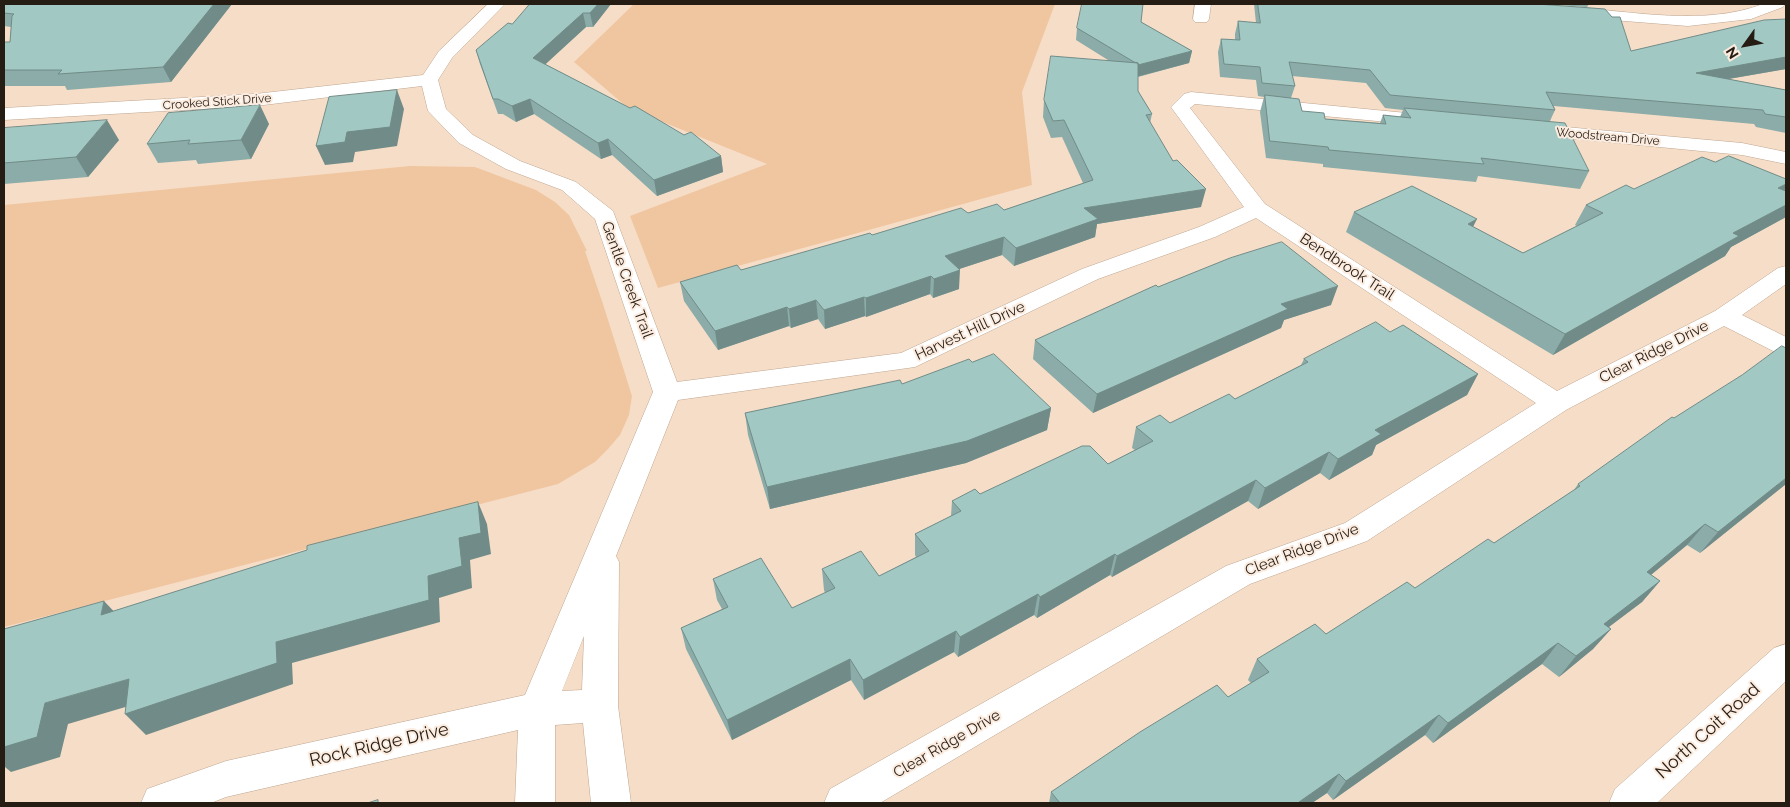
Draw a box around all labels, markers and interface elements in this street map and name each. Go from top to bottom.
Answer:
north arrow [1720,20,1770,70]
text: N [1723,44,1742,62]
street label: Crooked Stick Drive [162,91,272,113]
street label: Woodstream Drive [1556,125,1660,149]
street label: Gentle Creek Trail [597,219,657,341]
street label: Bendbrook Trail [1296,230,1398,304]
street label: Harvest Hill Drive [912,298,1028,364]
street label: Clear Ridge Drive [1596,317,1712,387]
street label: Clear Ridge Drive [1243,520,1361,580]
street label: North Coit Road [1651,679,1765,783]
street label: Clear Ridge Drive [890,706,1004,782]
street label: Rock Ridge Drive [307,718,451,772]

